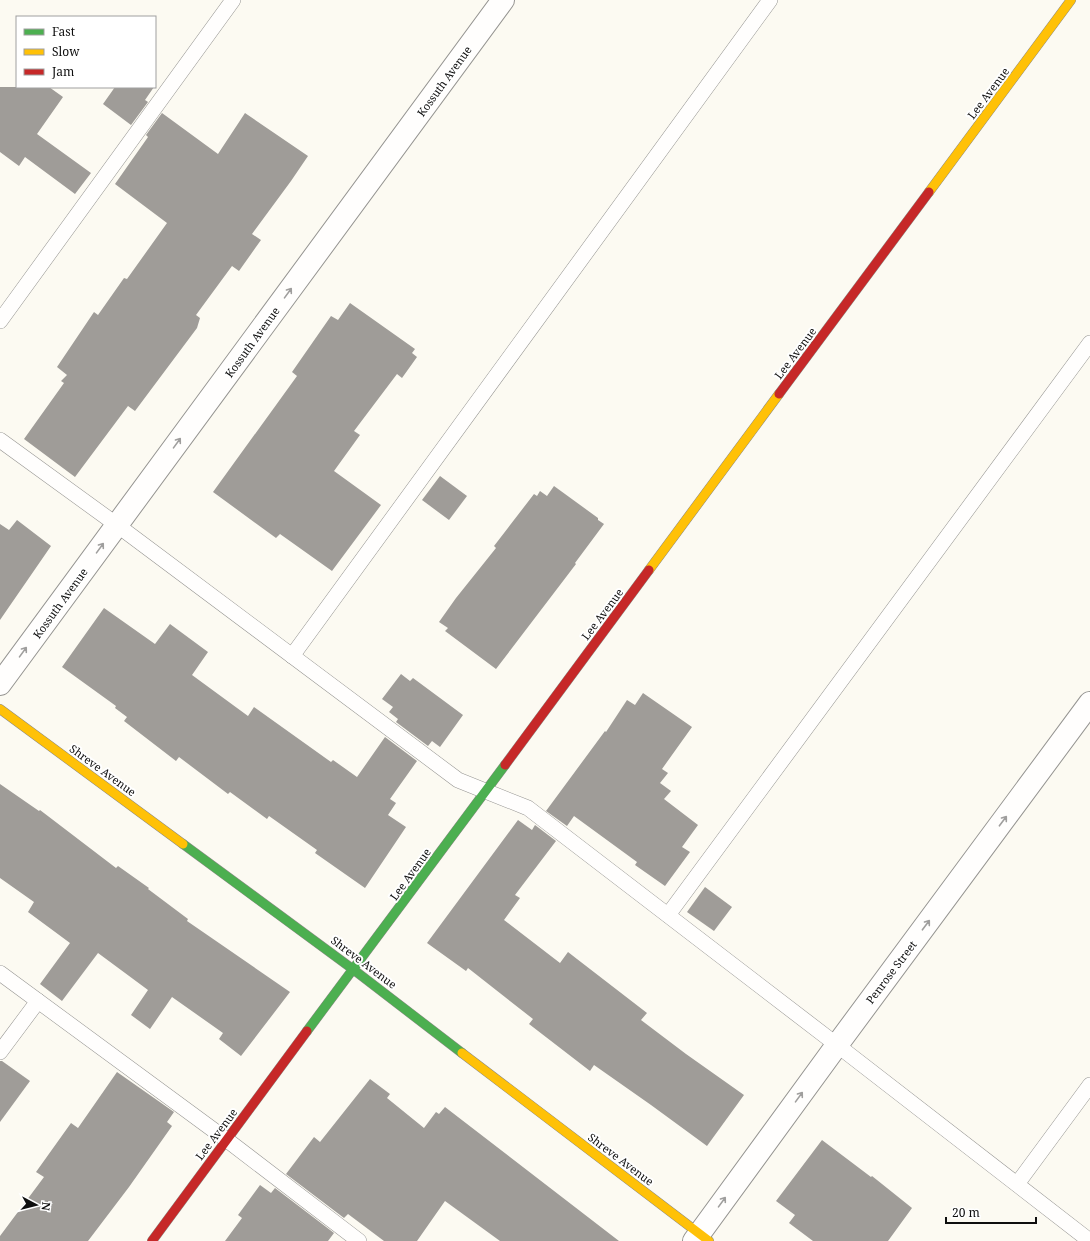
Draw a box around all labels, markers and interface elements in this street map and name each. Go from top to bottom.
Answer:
legend [16,16,156,88]
text: Fast [52,23,75,40]
text: Slow [52,43,80,60]
street label: Kossuth Avenue [413,43,475,119]
text: Jam [51,63,74,80]
street label: Lee Avenue [964,64,1012,122]
one-way arrow [283,288,292,299]
street label: Kossuth Avenue [221,304,283,380]
street label: Lee Avenue [771,324,819,382]
one-way arrow [173,438,182,449]
one-way arrow [96,542,104,553]
street label: Kossuth Avenue [29,565,91,641]
street label: Lee Avenue [578,585,626,643]
one-way arrow [19,647,27,658]
street label: Shreve Avenue [67,741,139,799]
one-way arrow [999,815,1007,826]
street label: Lee Avenue [386,845,434,903]
one-way arrow [921,920,930,931]
street label: Shreve Avenue [328,932,400,992]
street label: Penrose Street [862,937,920,1007]
one-way arrow [795,1092,803,1103]
street label: Lee Avenue [192,1105,240,1163]
street label: Shreve Avenue [585,1129,657,1189]
north arrow [16,1185,56,1225]
one-way arrow [718,1197,726,1208]
scale bar [946,1199,1036,1225]
text: N [38,1201,54,1212]
text: 20 m [952,1204,980,1221]

